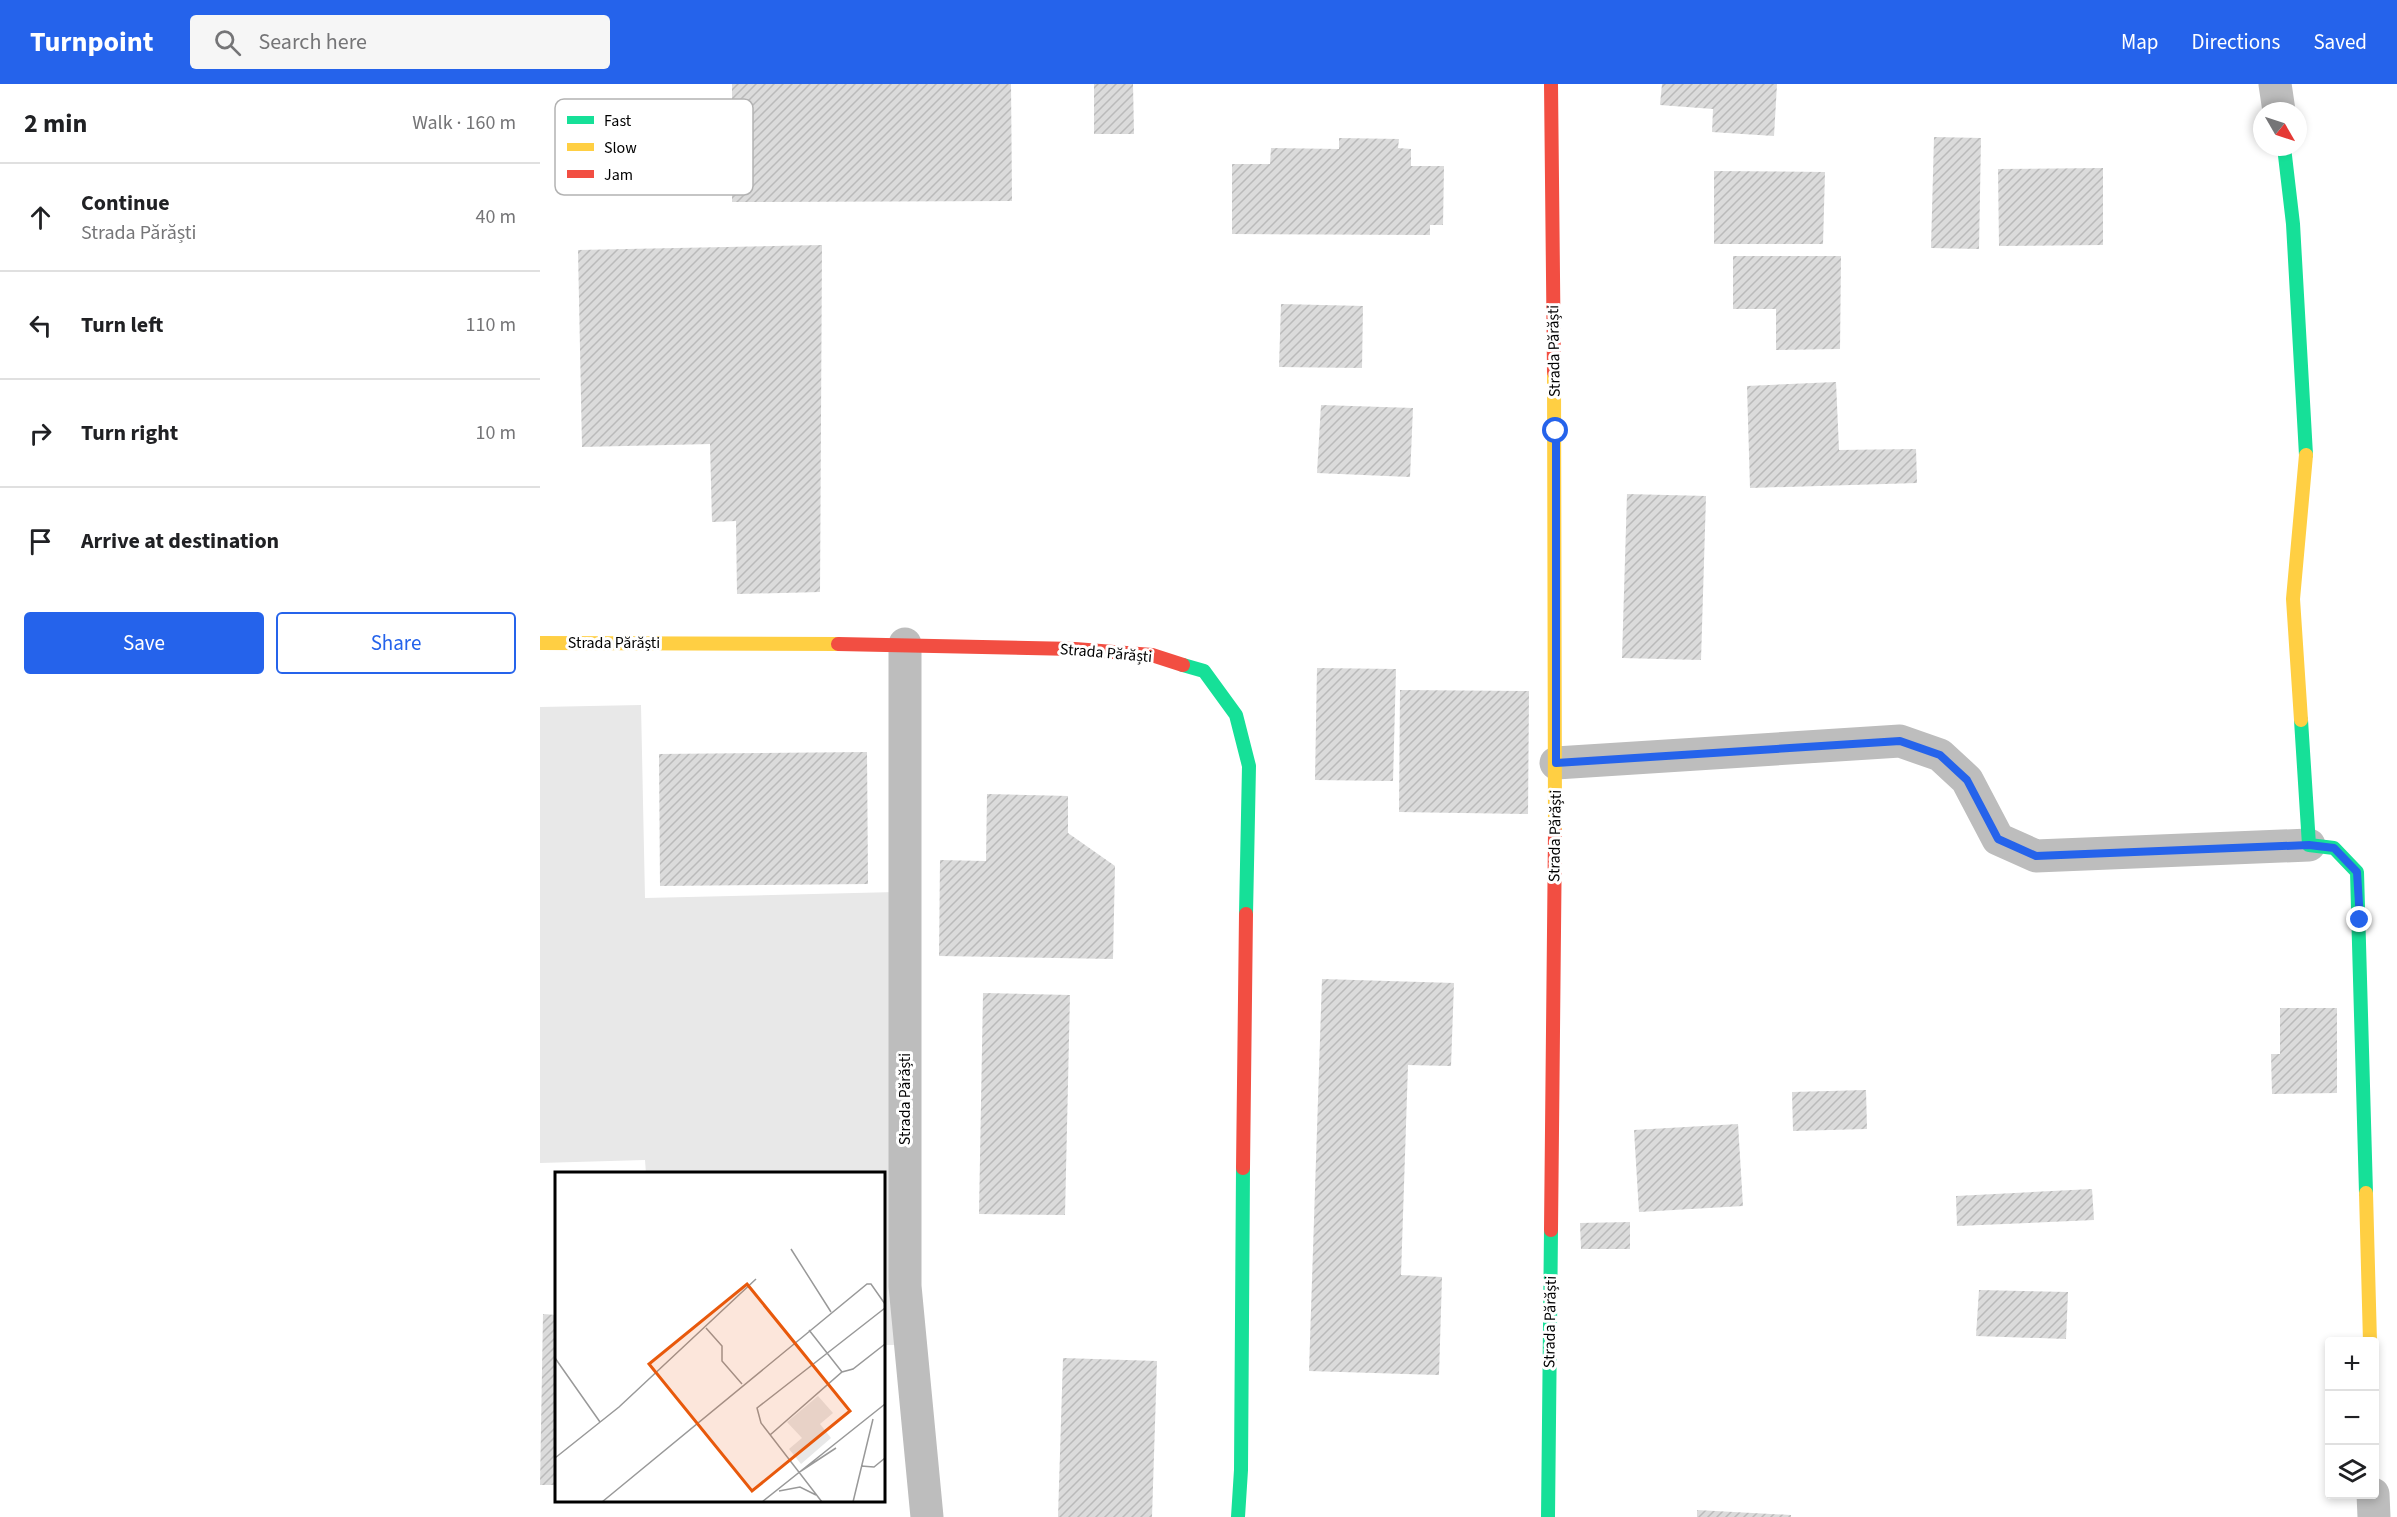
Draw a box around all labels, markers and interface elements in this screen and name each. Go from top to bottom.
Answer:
search box [190,15,610,69]
text: Turnpoint [30,22,154,62]
icon: search [211,26,244,59]
text: Search here [259,26,367,58]
text: Map [2121,27,2159,57]
text: Directions [2192,27,2280,57]
text: Saved [2313,27,2367,57]
legend [555,99,753,195]
north arrow [2253,102,2307,156]
text: 2 min [24,105,87,142]
text: Walk · 160 m [412,109,516,137]
text: Fast [604,110,632,132]
text: Slow [604,137,637,159]
text: Jam [604,164,633,186]
text: Continue [81,187,170,219]
icon: ahead [24,201,57,234]
text: 40 m [476,203,516,231]
text: Strada Părăști [81,219,196,247]
street label: Strada Părăști [1542,305,1566,397]
icon: left [24,309,57,342]
text: Turn left [81,309,163,341]
text: 110 m [466,311,516,339]
icon: right [24,417,57,450]
text: Turn right [81,417,178,449]
route start [1542,417,1568,443]
text: 10 m [476,419,516,447]
icon: arrive [24,525,57,558]
text: Arrive at destination [81,525,279,557]
button: Save [24,612,264,674]
button: Share [276,612,516,674]
street label: Strada Părăști [568,632,660,654]
street label: Strada Părăști [1059,638,1153,668]
street label: Strada Părăști [1543,790,1567,882]
route end [2346,906,2372,932]
street label: Strada Părăști [894,1053,916,1145]
inset map [555,1172,885,1502]
street label: Strada Părăști [1538,1276,1562,1368]
map controls [2325,1337,2379,1499]
button: + [2325,1337,2379,1391]
button: − [2325,1391,2379,1445]
button: layers [2325,1445,2379,1499]

